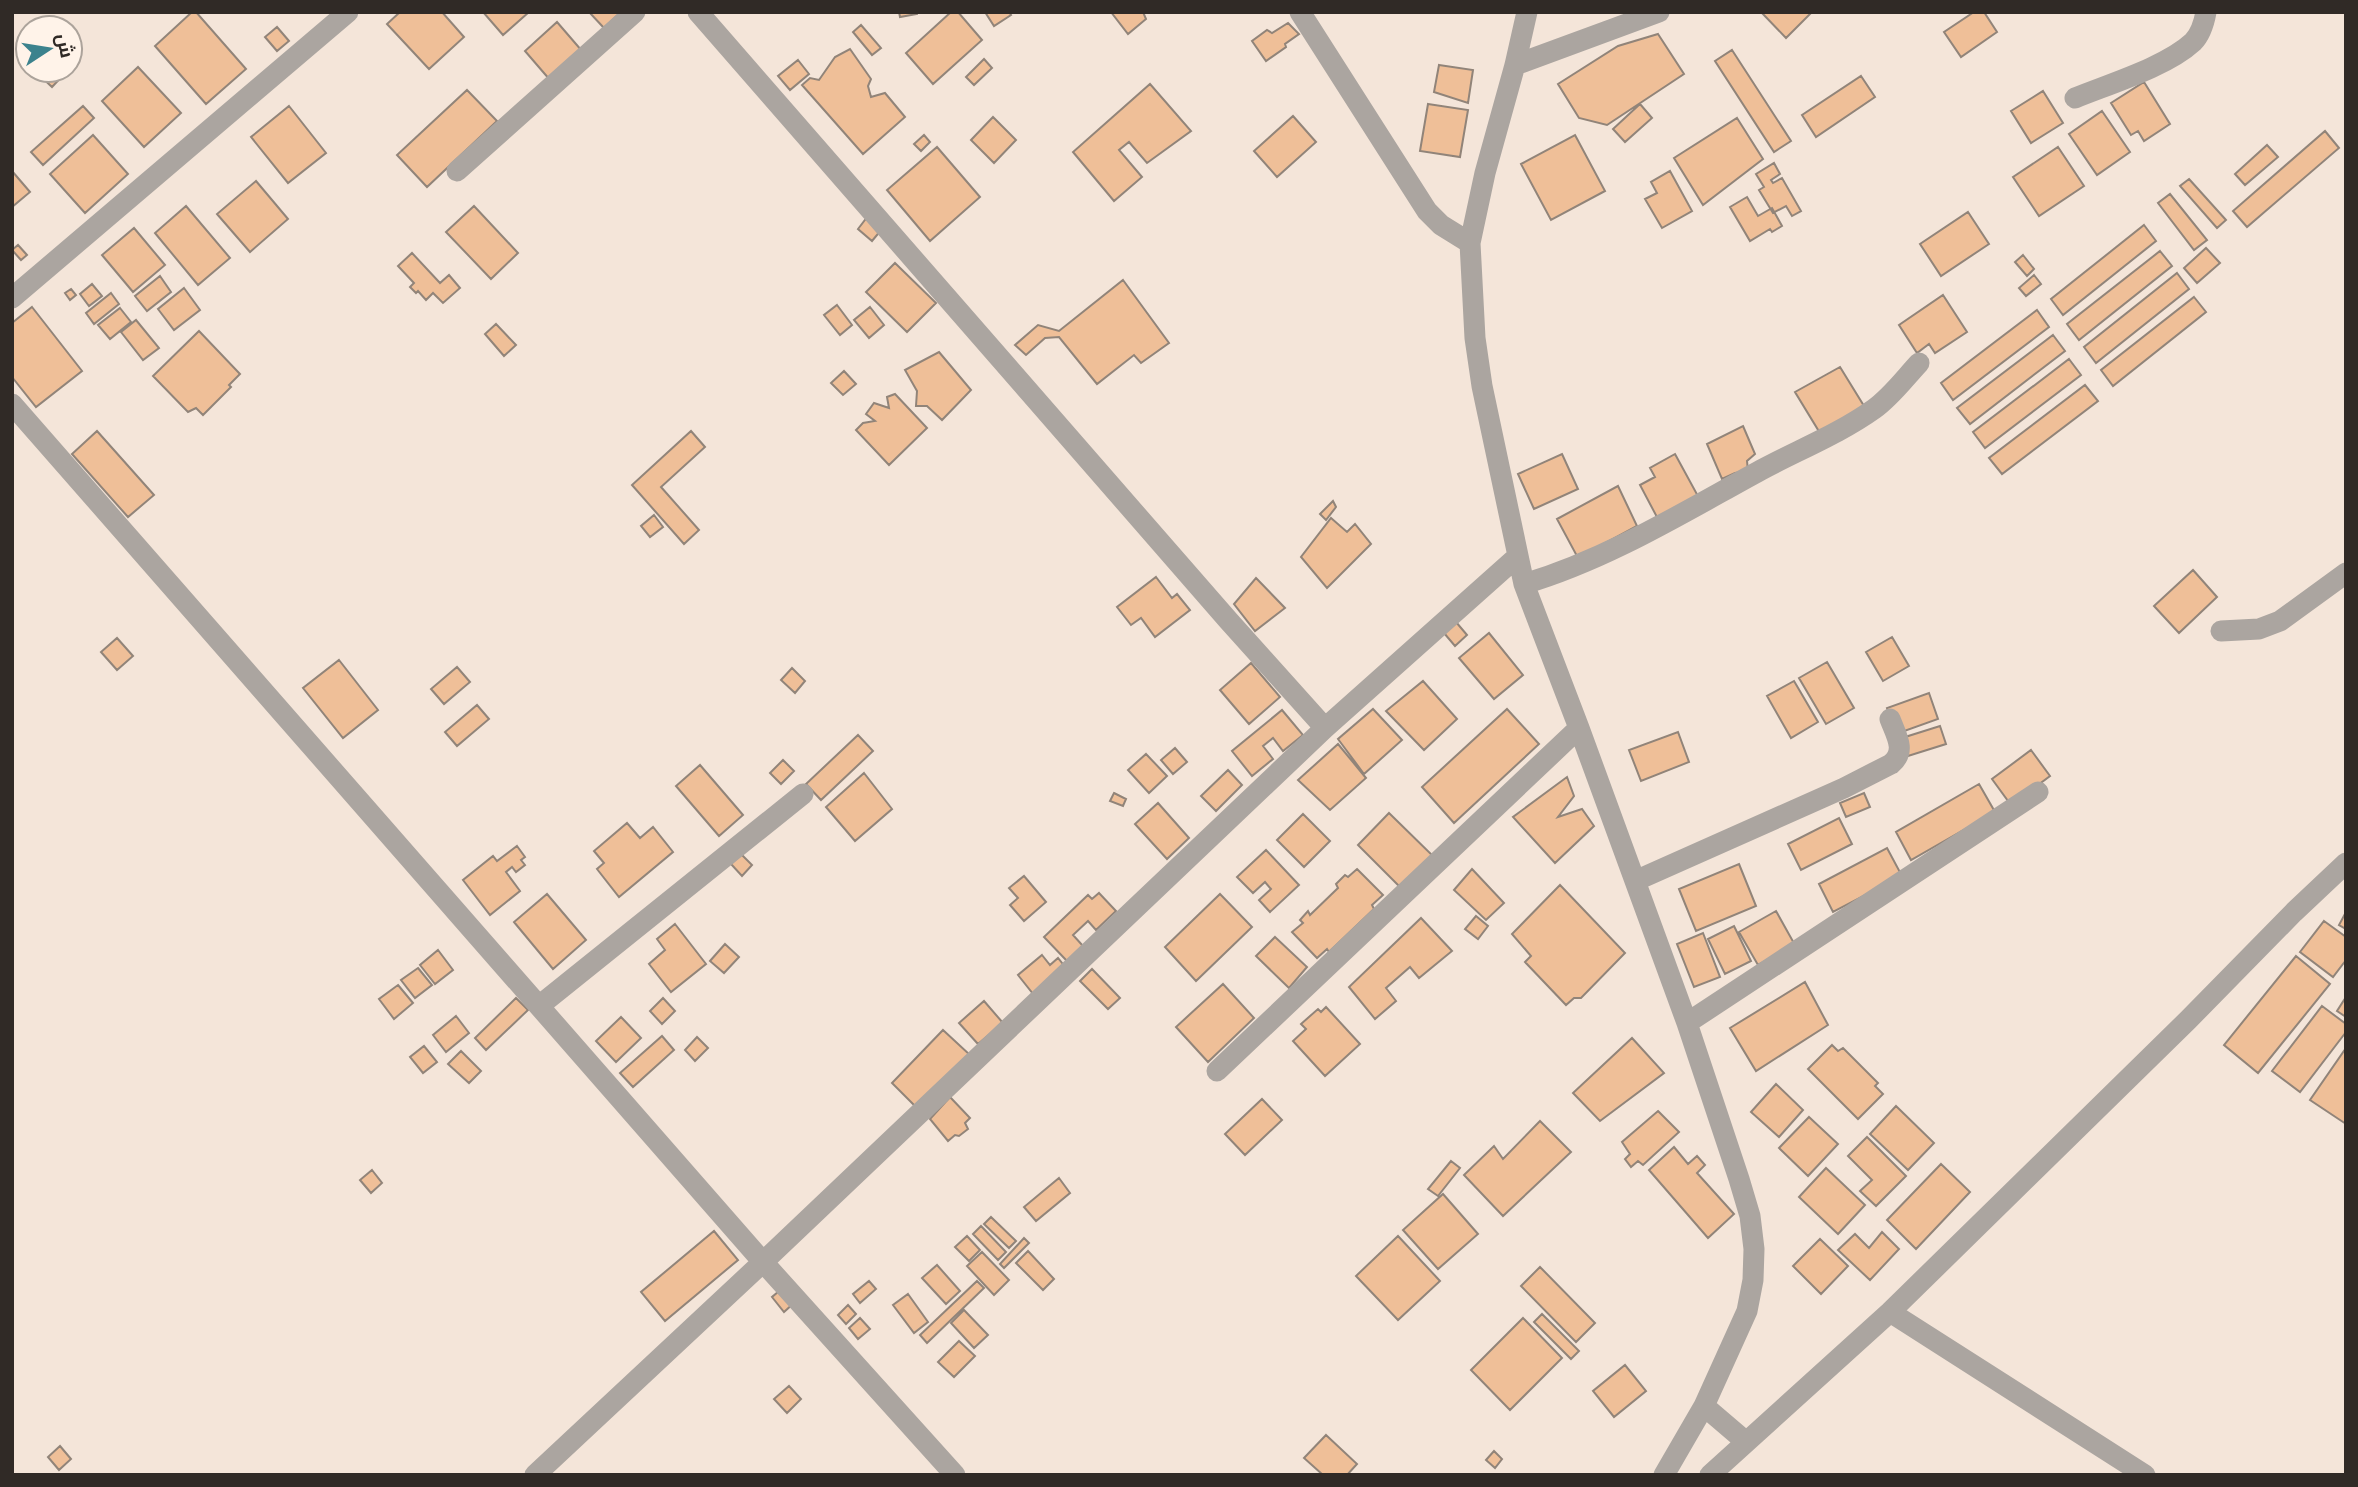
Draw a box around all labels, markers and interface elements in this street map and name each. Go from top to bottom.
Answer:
north arrow [14,14,84,84]
text: ش [50,31,81,60]

